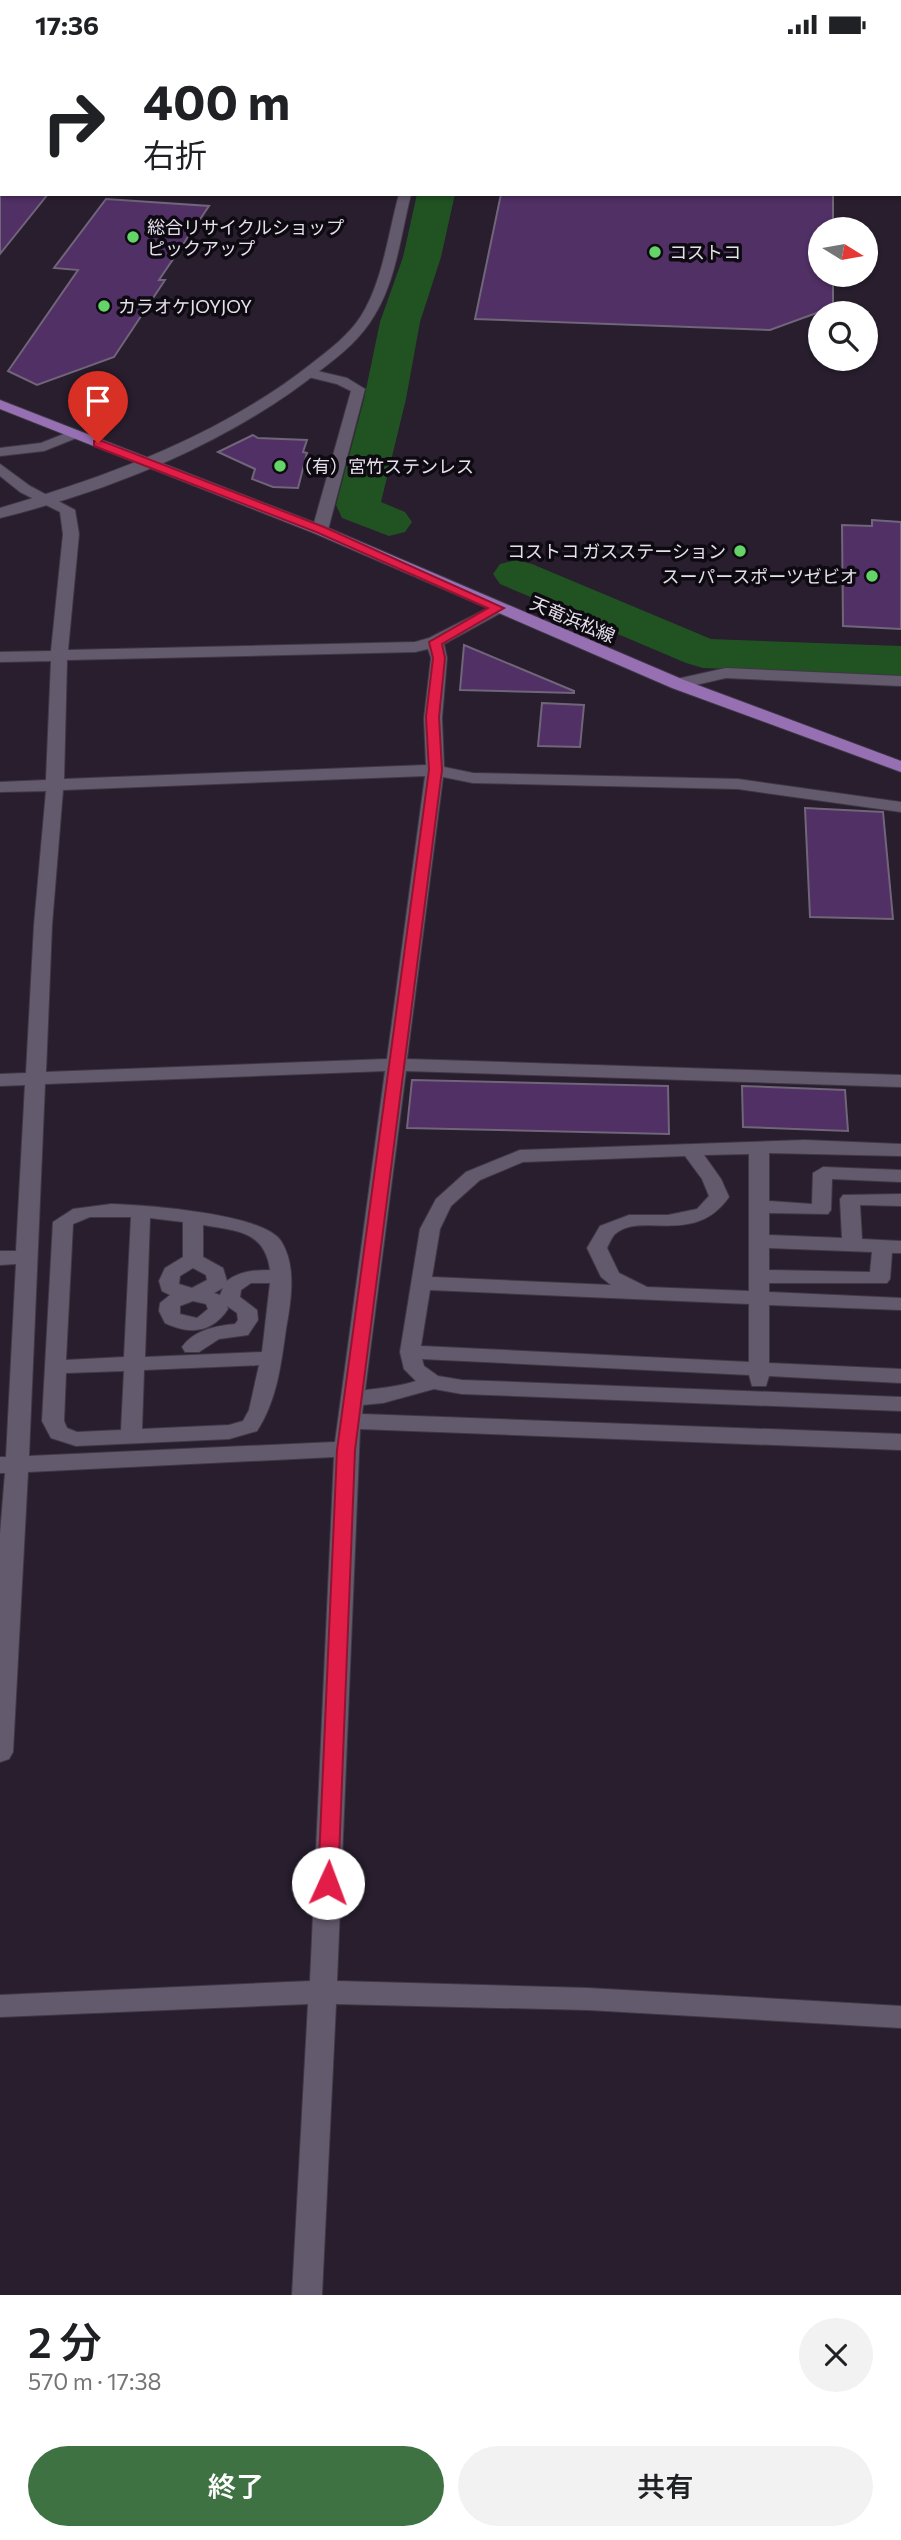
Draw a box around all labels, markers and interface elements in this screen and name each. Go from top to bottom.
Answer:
text: 17:36 [35,9,99,40]
text: 400 m [143,70,290,130]
icon: right [28,77,119,168]
text: 右折 [143,134,207,174]
place label: 総合リサイクルショップ ピックアップ [147,216,344,259]
north arrow [808,217,878,287]
map controls [808,217,878,371]
marker: 総合リサイクルショップ ピックアップ [125,229,141,245]
place label: コストコ [669,241,741,263]
marker: コストコ [647,244,663,260]
place label: カラオケJOYJOY [118,295,252,317]
marker: カラオケJOYJOY [96,298,112,314]
button: search [808,301,878,371]
pin [68,371,128,443]
icon: arrive [79,382,117,420]
place label: （有）宮竹ステンレス [294,455,474,477]
marker: （有）宮竹ステンレス [272,458,288,474]
place label: コストコ ガスステーション [507,540,726,562]
marker: コストコ ガスステーション [732,543,748,559]
place label: スーパースポーツゼビオ [661,565,858,587]
marker: スーパースポーツゼビオ [864,568,880,584]
street label: 天竜浜松線 [527,591,619,647]
position arrow [291,1846,365,1920]
text: 2 分 [28,2315,102,2367]
button: close [799,2318,873,2392]
text: 570 m · 17:38 [28,2367,162,2395]
button: 終了 [28,2446,444,2526]
button: 共有 [458,2446,873,2526]

